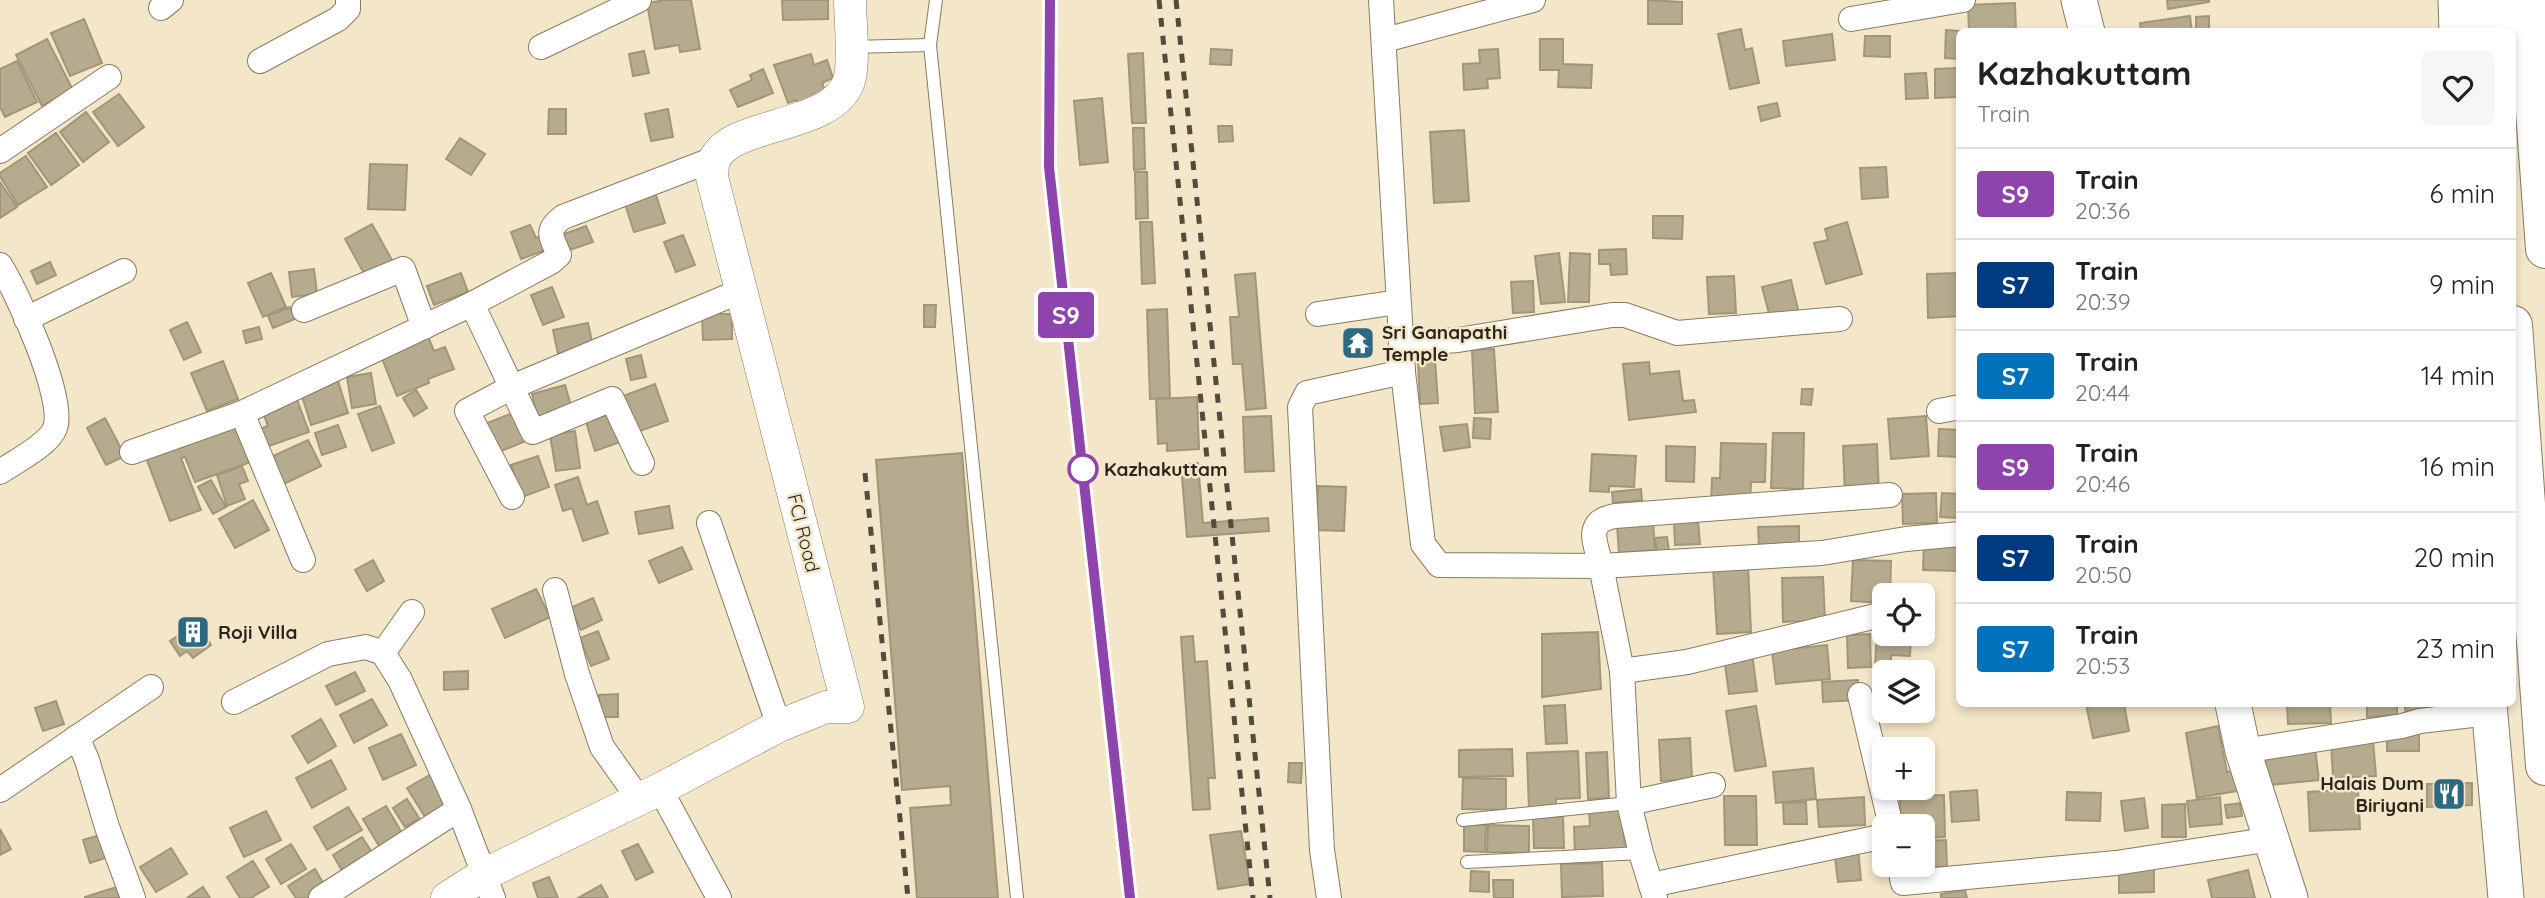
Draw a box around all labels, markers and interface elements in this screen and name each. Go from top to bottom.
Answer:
button: heart [2421,51,2495,125]
text: Kazhakuttam [1977,52,2192,93]
text: Train [1977,99,2030,128]
text: Train [2075,163,2139,196]
text: 6 min [2430,177,2495,210]
text: S9 [2002,179,2029,209]
text: 20:36 [2075,196,2130,225]
text: Train [2075,254,2139,287]
text: 9 min [2429,268,2495,301]
text: S7 [2002,270,2029,300]
text: 20:39 [2075,287,2131,316]
line badge: S9 [1034,292,1098,338]
text: S9 [1052,300,1080,330]
place label: Sri Ganapathi Temple [1382,320,1507,366]
temple icon: Sri Ganapathi Temple [1339,324,1377,362]
text: Train [2075,345,2139,378]
text: 14 min [2421,359,2495,392]
text: S7 [2002,361,2029,391]
text: 20:44 [2075,378,2130,407]
text: Train [2075,436,2139,469]
text: 16 min [2420,450,2495,483]
text: S9 [2002,452,2029,482]
marker: Kazhakuttam [1068,454,1098,484]
place label: Kazhakuttam [1104,457,1228,481]
text: 20:46 [2075,469,2130,498]
street label: FCI Road [783,491,825,575]
text: Train [2075,527,2139,560]
text: 20 min [2414,541,2495,574]
text: S7 [2002,543,2029,573]
text: 20:50 [2075,560,2132,589]
map controls [1872,583,1935,877]
button: locate [1872,583,1935,646]
building icon: Roji Villa [174,613,212,651]
text: Train [2075,618,2139,651]
place label: Roji Villa [218,620,297,644]
text: 23 min [2416,632,2495,665]
text: S7 [2002,634,2029,664]
text: 20:53 [2075,651,2130,680]
button: layers [1872,660,1935,723]
button: + [1872,737,1935,800]
place label: Halais Dum Biriyani [2320,771,2424,817]
restaurant icon: Halais Dum Biriyani [2430,775,2468,813]
button: − [1872,814,1935,877]

